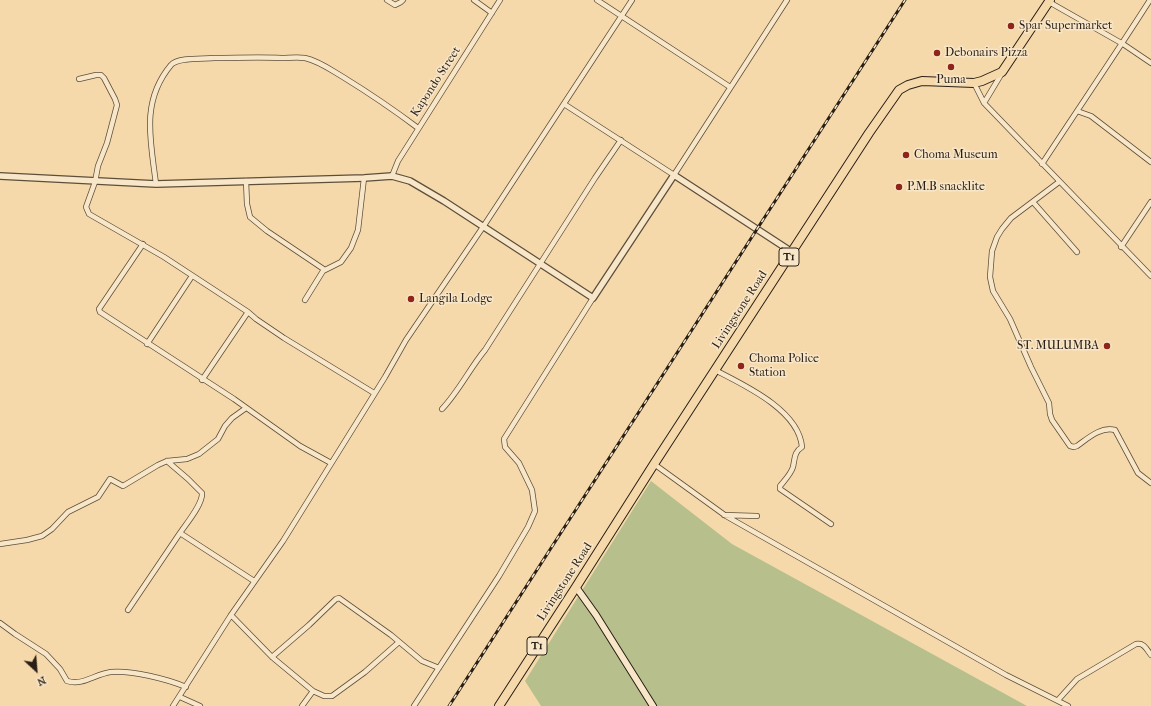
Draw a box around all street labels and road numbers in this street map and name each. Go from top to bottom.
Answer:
street label: Kapondo Street [408,44,464,120]
road number: T1 [779,248,799,266]
street label: Livingstone Road [709,268,771,352]
street label: Livingstone Road [534,540,596,624]
road number: T1 [527,637,547,655]

